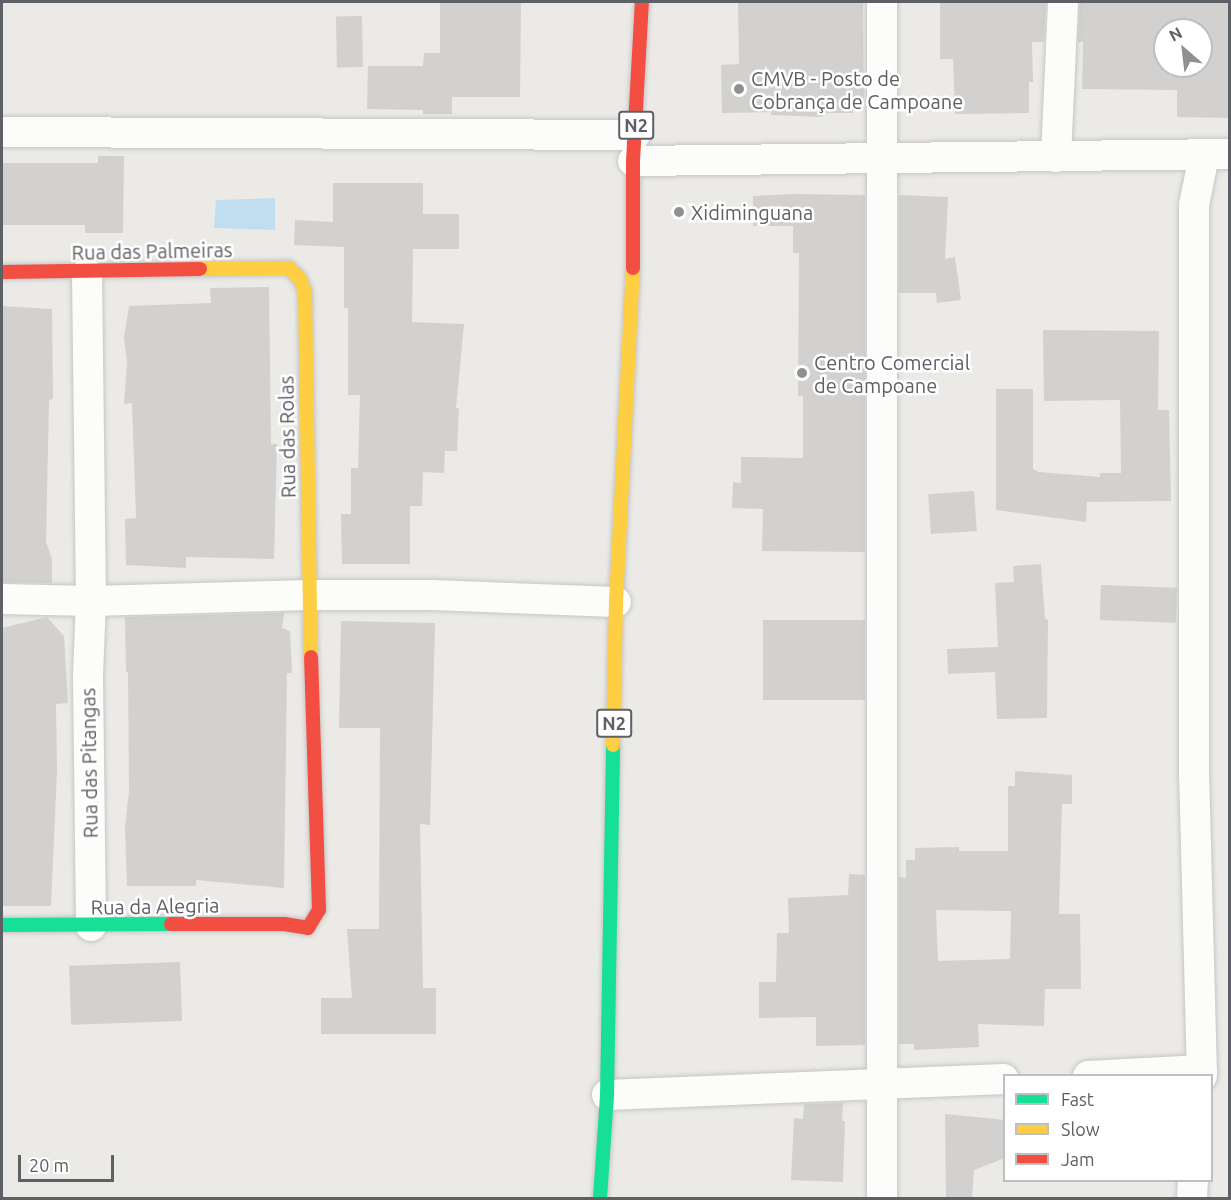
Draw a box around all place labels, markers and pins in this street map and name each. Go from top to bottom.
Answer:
place label: CMVB - Posto de Cobrança de Campoane [751,66,963,113]
marker: CMVB - Posto de Cobrança de Campoane [732,82,746,96]
place label: Xidiminguana [691,200,813,224]
marker: Xidiminguana [672,205,686,219]
place label: Centro Comercial de Campoane [814,350,970,397]
marker: Centro Comercial de Campoane [795,366,809,380]

